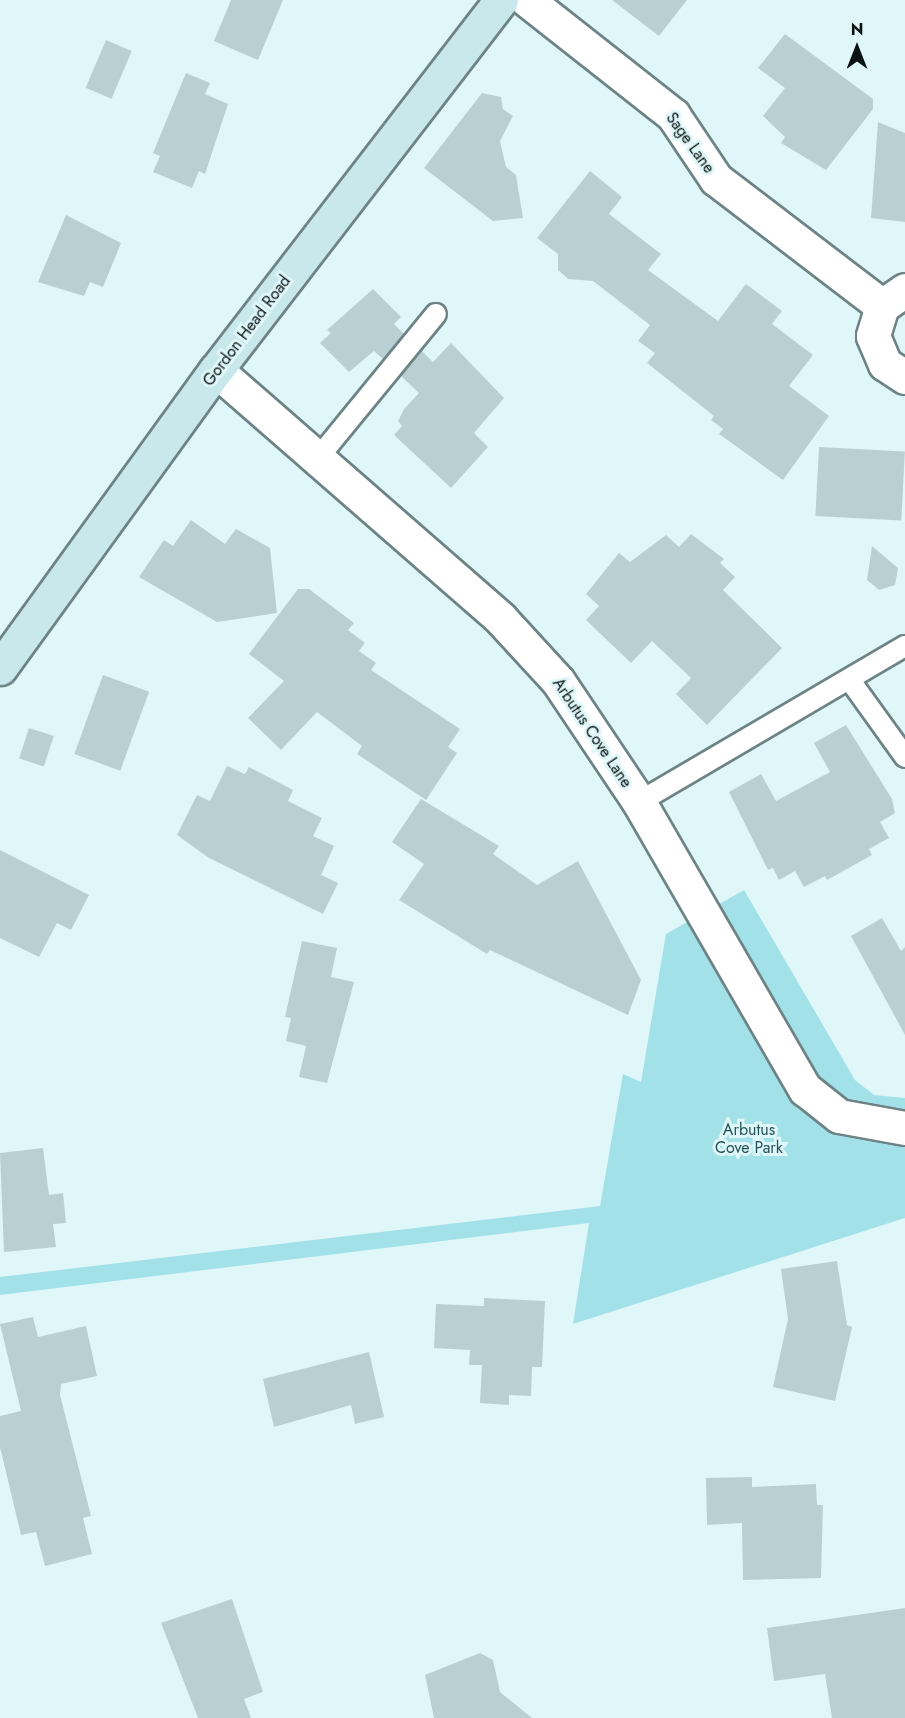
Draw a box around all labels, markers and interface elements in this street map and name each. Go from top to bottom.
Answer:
north arrow [827,18,887,78]
text: N [851,18,863,41]
street label: Sage Lane [662,109,718,177]
street label: Gordon Head Road [199,272,295,390]
street label: Arbutus Cove Lane [548,675,636,791]
park label: Arbutus Cove Park [715,1120,783,1158]

